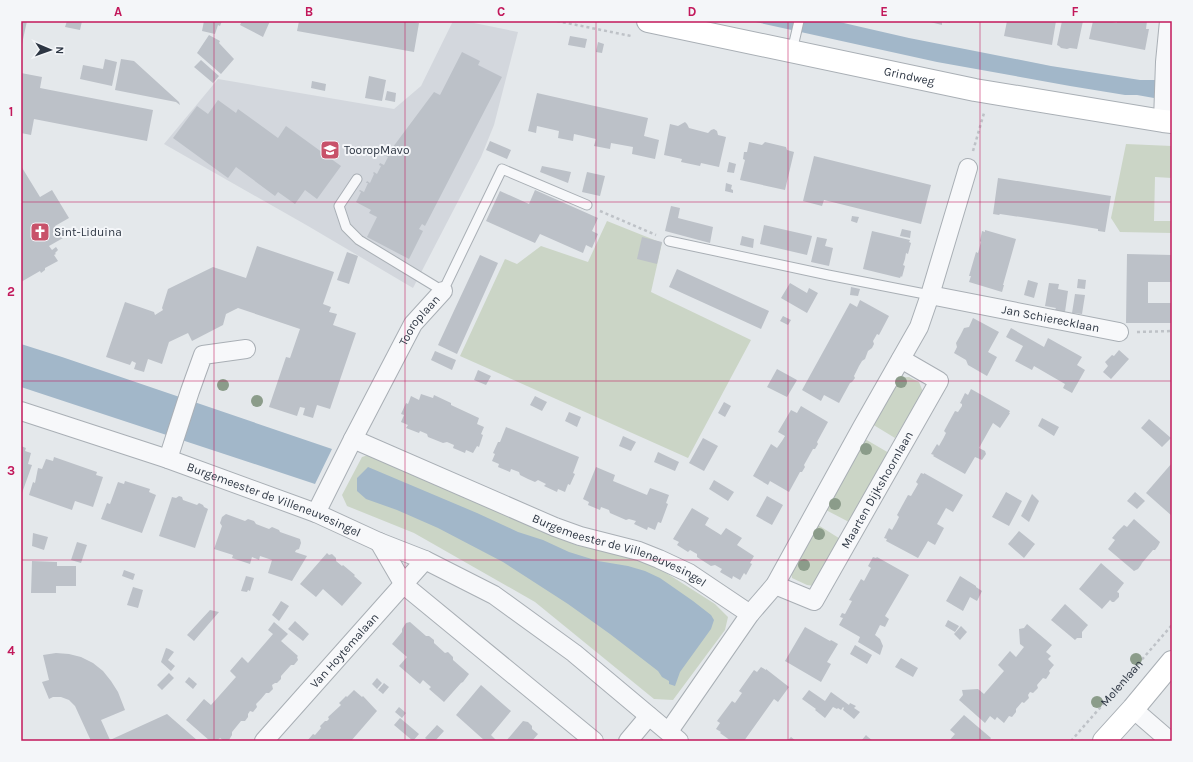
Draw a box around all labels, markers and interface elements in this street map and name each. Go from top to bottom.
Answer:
text: A [114,4,122,19]
text: B [305,4,313,19]
text: C [497,4,505,19]
text: D [688,4,697,19]
text: E [880,4,888,19]
text: F [1071,4,1079,19]
north arrow [30,30,70,70]
text: N [53,46,66,55]
street label: Grindweg [883,64,936,88]
text: 1 [9,104,13,119]
school or university icon: TooropMavo [319,139,341,161]
place label: TooropMavo [344,143,409,157]
church icon: Sint-Liduina [29,221,51,243]
place label: Sint-Liduina [54,225,122,239]
text: 2 [7,284,15,299]
street label: Tooroplaan [396,292,443,348]
street label: Jan Schierecklaan [1001,302,1101,335]
street label: Maarten Dijkshoornlaan [838,429,916,551]
street label: Burgemeester de Villeneuvesingel [185,459,363,540]
text: 3 [7,463,15,478]
street label: Burgemeester de Villeneuvesingel [530,511,709,590]
street label: Van Hoytemalaan [307,610,381,691]
text: 4 [7,643,15,658]
street label: Molenlaan [1097,657,1146,709]

